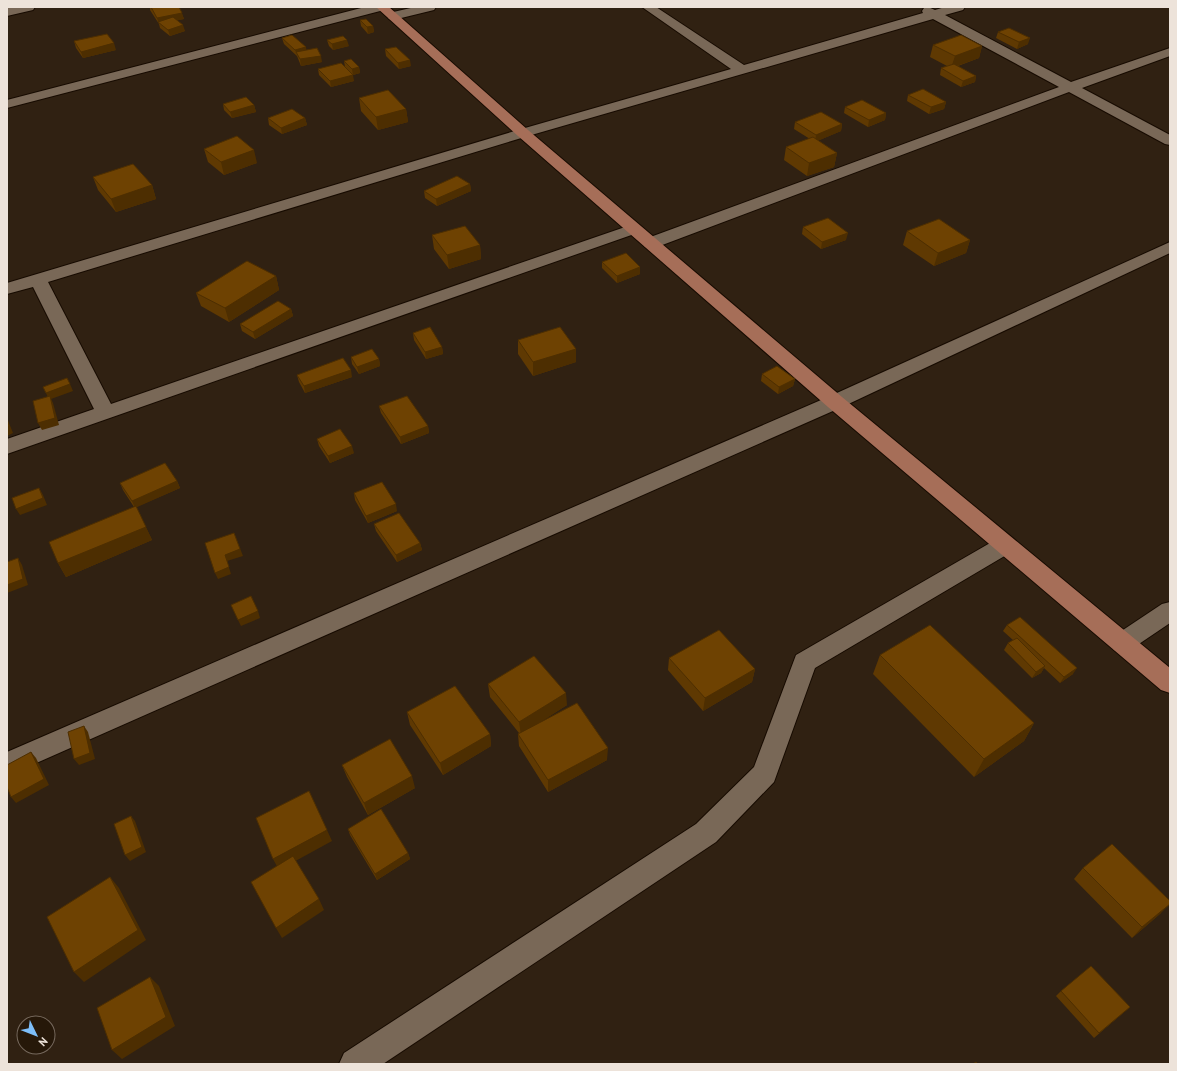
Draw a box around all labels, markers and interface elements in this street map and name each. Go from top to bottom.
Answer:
north arrow [16,1015,56,1055]
text: N [36,1034,51,1049]

